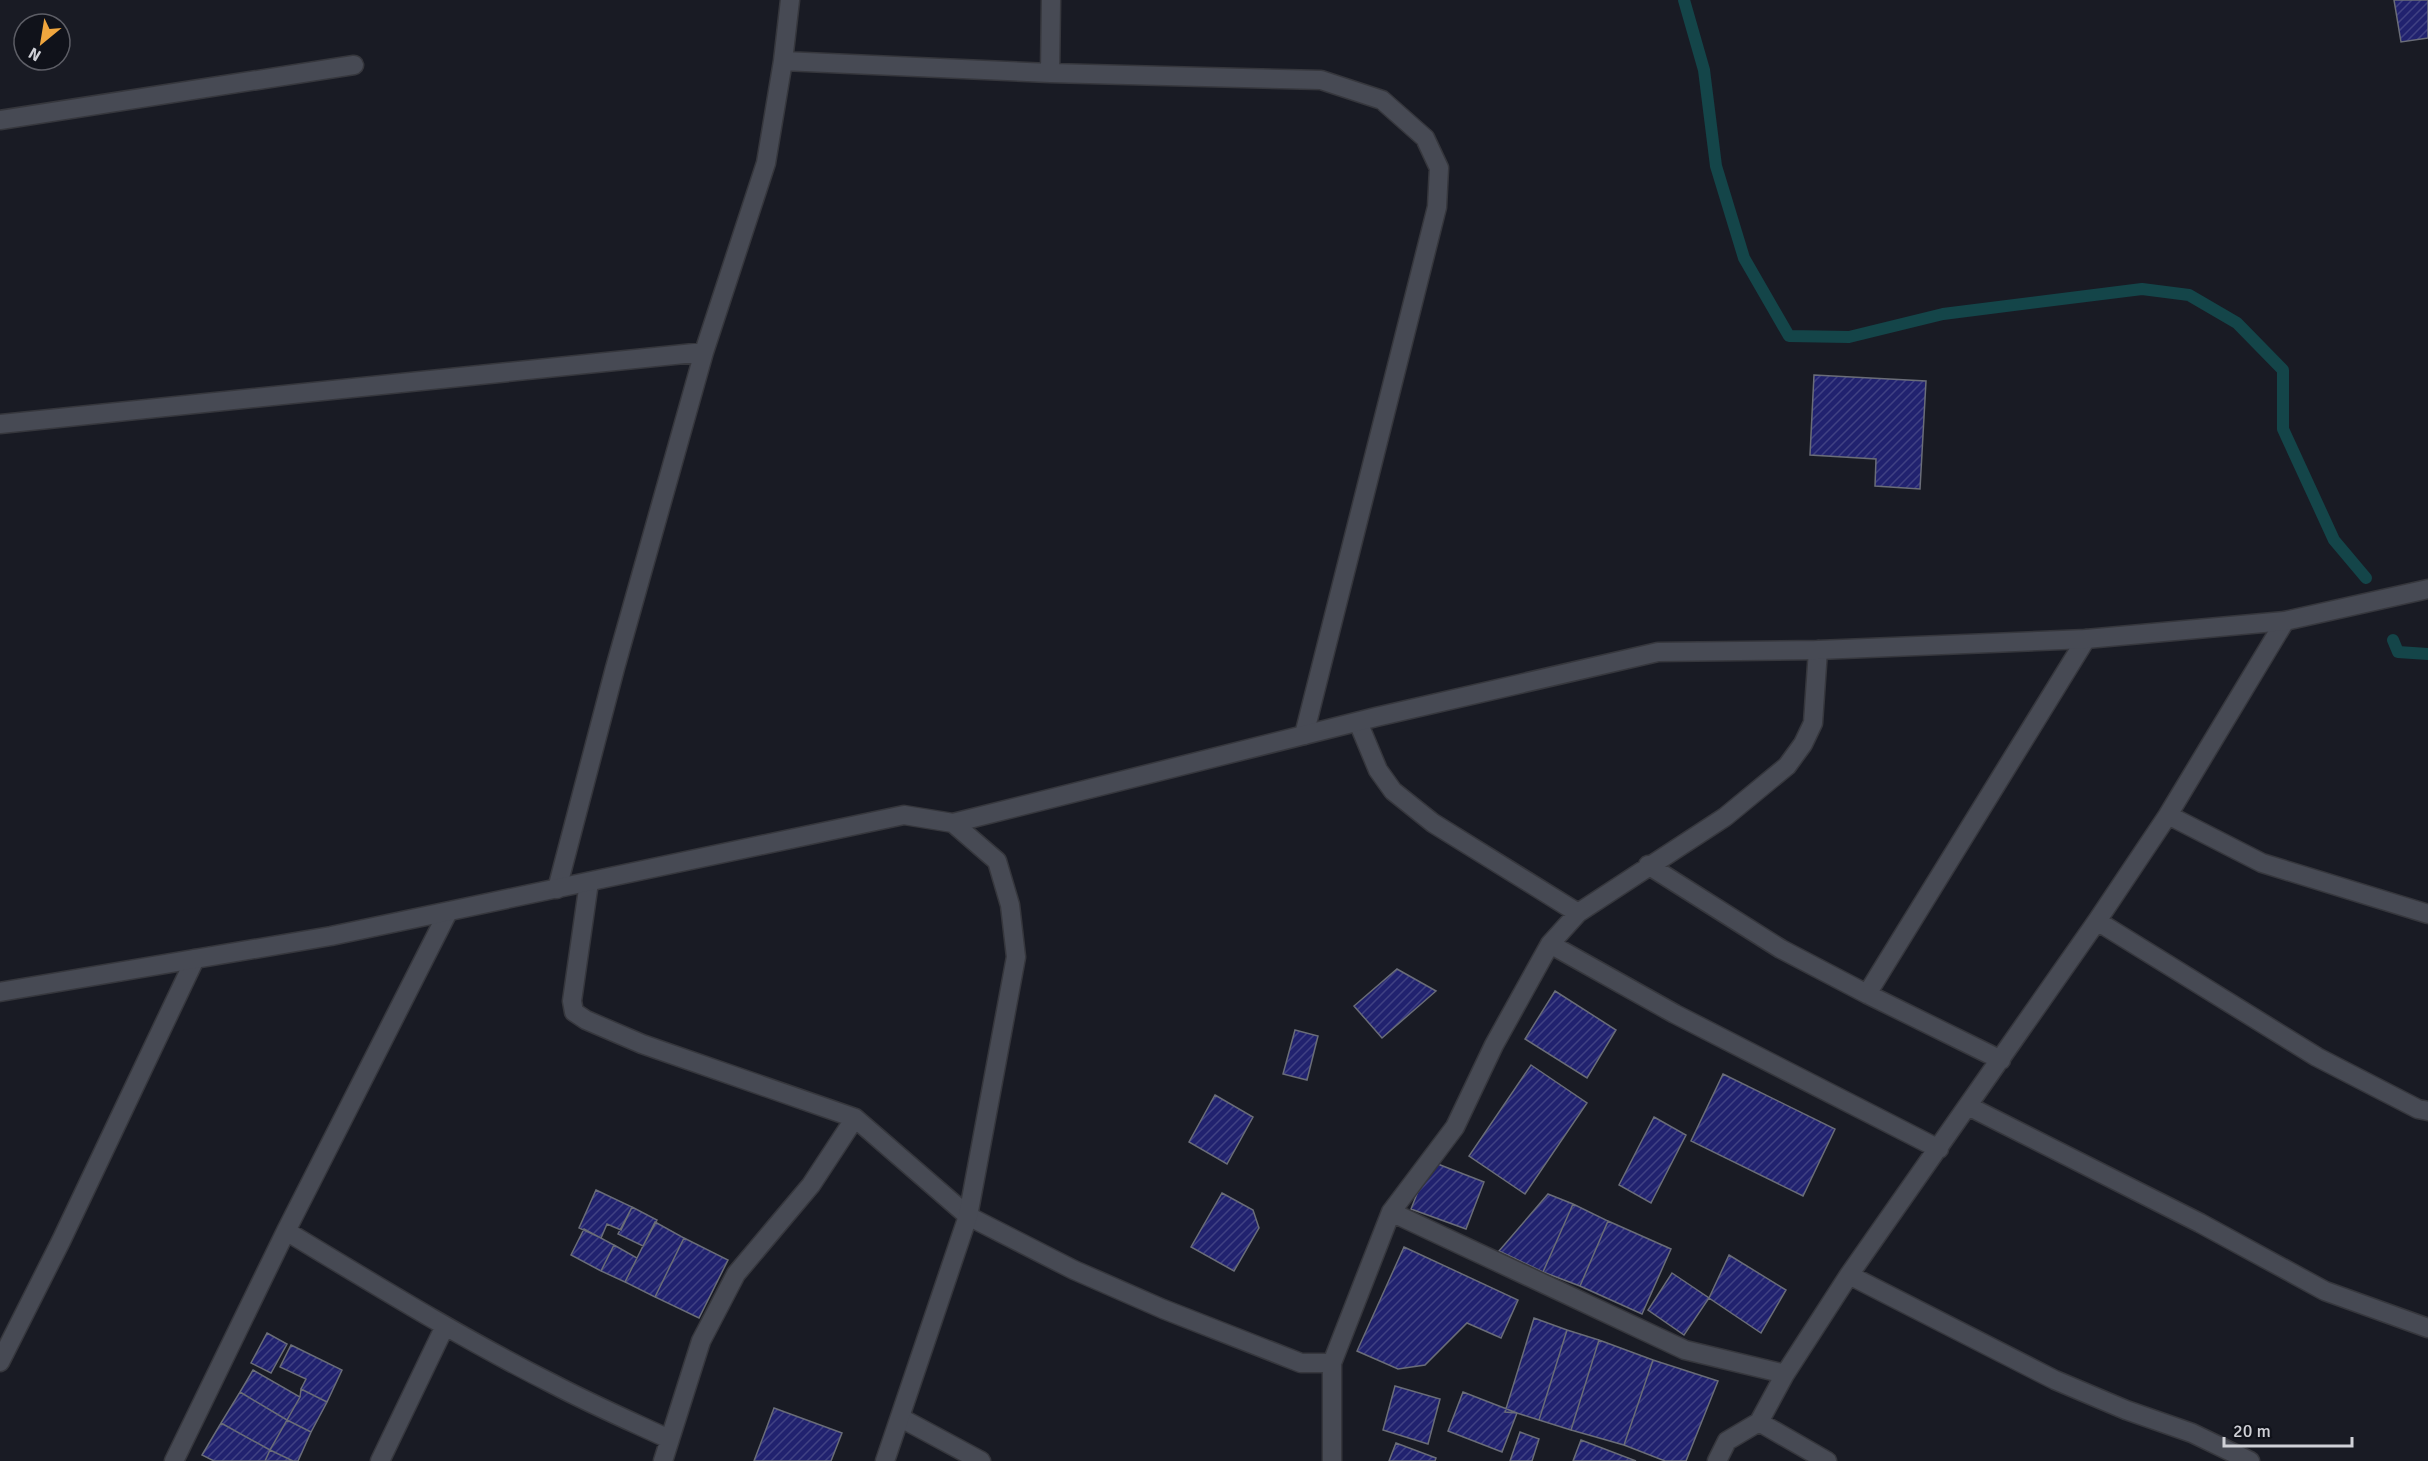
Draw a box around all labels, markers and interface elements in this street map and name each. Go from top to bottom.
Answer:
north arrow [12,12,72,72]
text: N [25,43,45,66]
scale bar [2224,1410,2352,1448]
text: 20 m [2233,1420,2271,1442]

